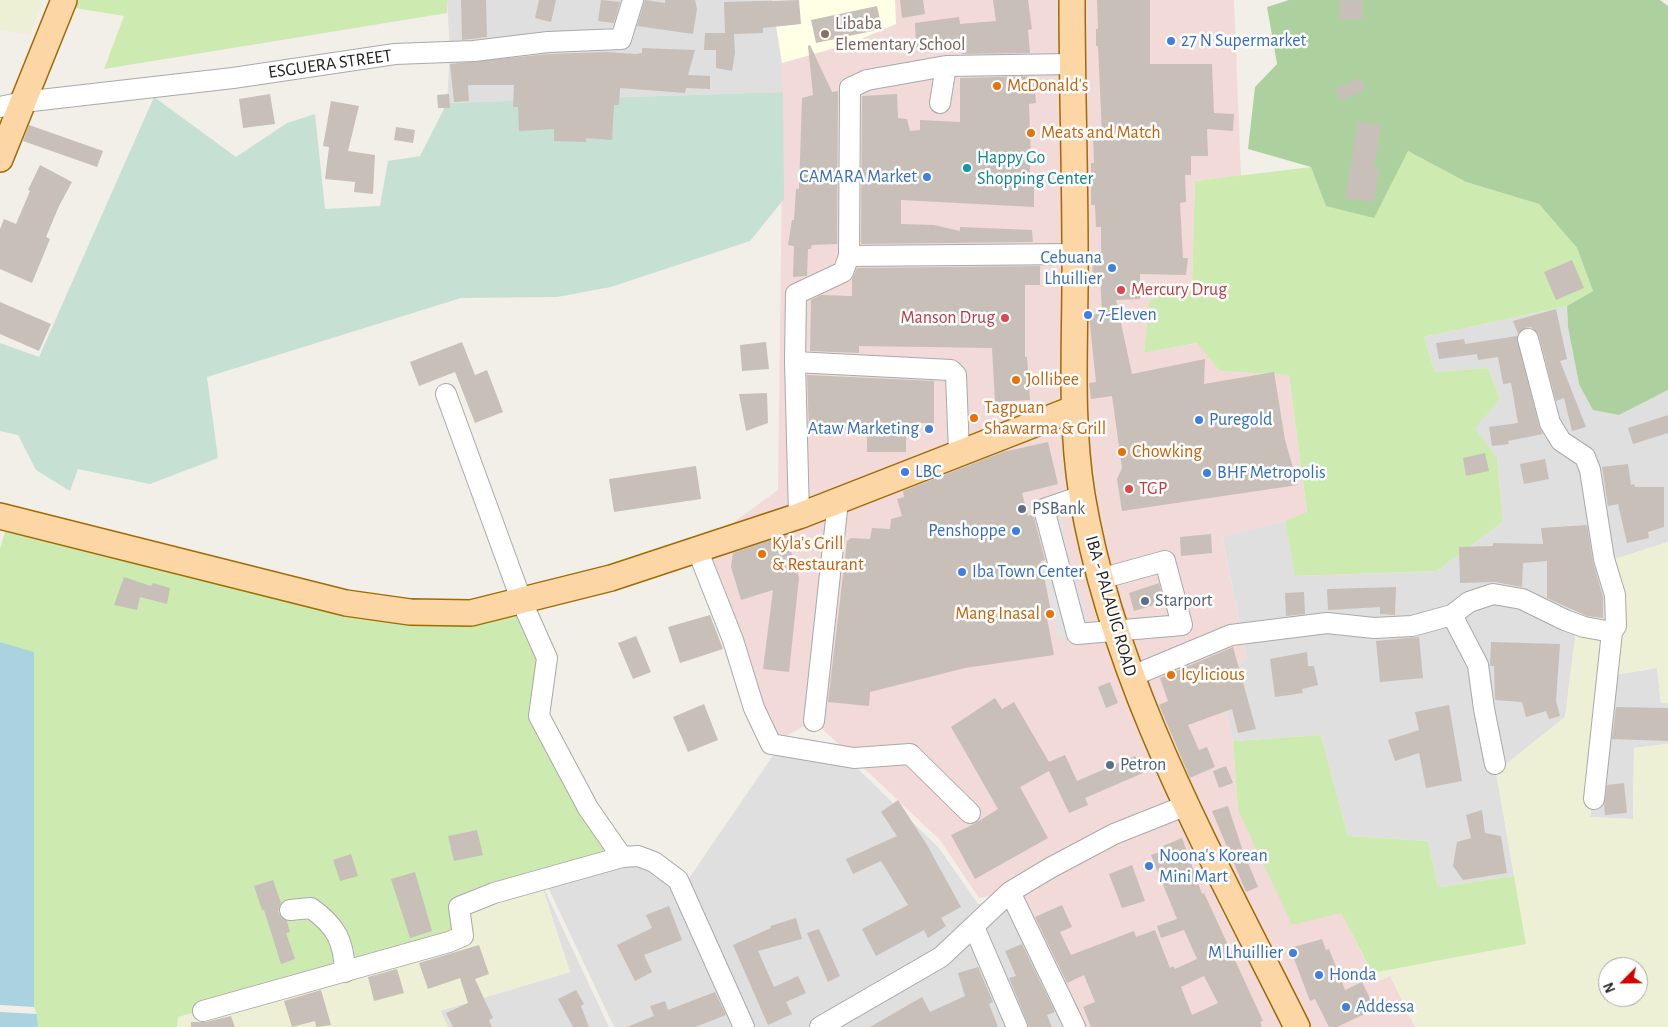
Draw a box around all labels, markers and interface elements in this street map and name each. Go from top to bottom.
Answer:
place label: Libaba Elementary School [835,13,965,56]
marker: Libaba Elementary School [819,28,831,40]
place label: 27 N Supermarket [1181,30,1306,52]
marker: 27 N Supermarket [1165,35,1177,47]
street label: ESGUERA STREET [267,45,393,83]
place label: McDonald's [1007,75,1089,97]
marker: McDonald's [991,80,1003,92]
place label: Meats and Match [1041,122,1161,144]
marker: Meats and Match [1025,127,1037,139]
place label: Happy Go Shopping Center [977,147,1093,190]
marker: Happy Go Shopping Center [961,162,973,174]
place label: CAMARA Market [799,166,917,188]
marker: CAMARA Market [921,171,933,183]
place label: Cebuana Lhuillier [1041,247,1102,290]
marker: Cebuana Lhuillier [1106,262,1118,274]
place label: Mercury Drug [1131,279,1227,301]
marker: Mercury Drug [1115,284,1127,296]
place label: 7-Eleven [1098,304,1157,326]
place label: Manson Drug [901,307,995,329]
marker: 7-Eleven [1082,309,1094,321]
marker: Manson Drug [999,312,1011,324]
place label: Jollibee [1026,369,1079,391]
marker: Jollibee [1010,374,1022,386]
place label: Tagpuan Shawarma & Grill [984,397,1106,439]
place label: Puregold [1209,409,1272,431]
marker: Tagpuan Shawarma & Grill [968,412,980,424]
marker: Puregold [1193,414,1205,426]
place label: Ataw Marketing [808,418,919,440]
marker: Ataw Marketing [923,423,935,435]
place label: Chowking [1132,441,1202,463]
marker: Chowking [1116,446,1128,458]
place label: LBC [915,461,942,483]
place label: BHF Metropolis [1217,462,1326,484]
marker: LBC [899,466,911,478]
marker: BHF Metropolis [1201,467,1213,479]
place label: TGP [1139,478,1167,500]
marker: TGP [1123,483,1135,495]
place label: PSBank [1032,498,1085,520]
marker: PSBank [1016,503,1028,515]
place label: Penshoppe [928,520,1006,542]
marker: Penshoppe [1010,525,1022,537]
place label: Kyla's Grill & Restaurant [772,533,864,576]
street label: IBA - PALAUIG ROAD [1081,533,1141,679]
marker: Kyla's Grill & Restaurant [756,548,768,560]
place label: Iba Town Center [972,561,1084,583]
marker: Iba Town Center [956,566,968,578]
place label: Starport [1155,590,1213,612]
marker: Starport [1139,595,1151,607]
place label: Mang Inasal [955,603,1040,625]
marker: Mang Inasal [1044,608,1056,620]
place label: Icylicious [1181,664,1245,686]
marker: Icylicious [1165,669,1177,681]
place label: Petron [1120,754,1166,776]
marker: Petron [1104,759,1116,771]
place label: Noona's Korean Mini Mart [1159,845,1268,888]
marker: Noona's Korean Mini Mart [1143,860,1155,872]
place label: M Lhuillier [1208,942,1283,964]
marker: M Lhuillier [1287,947,1299,959]
north arrow [1598,957,1648,1007]
place label: Honda [1329,964,1377,986]
marker: Honda [1313,969,1325,981]
text: N [1602,980,1618,995]
place label: Addessa [1356,996,1415,1018]
marker: Addessa [1340,1001,1352,1013]

